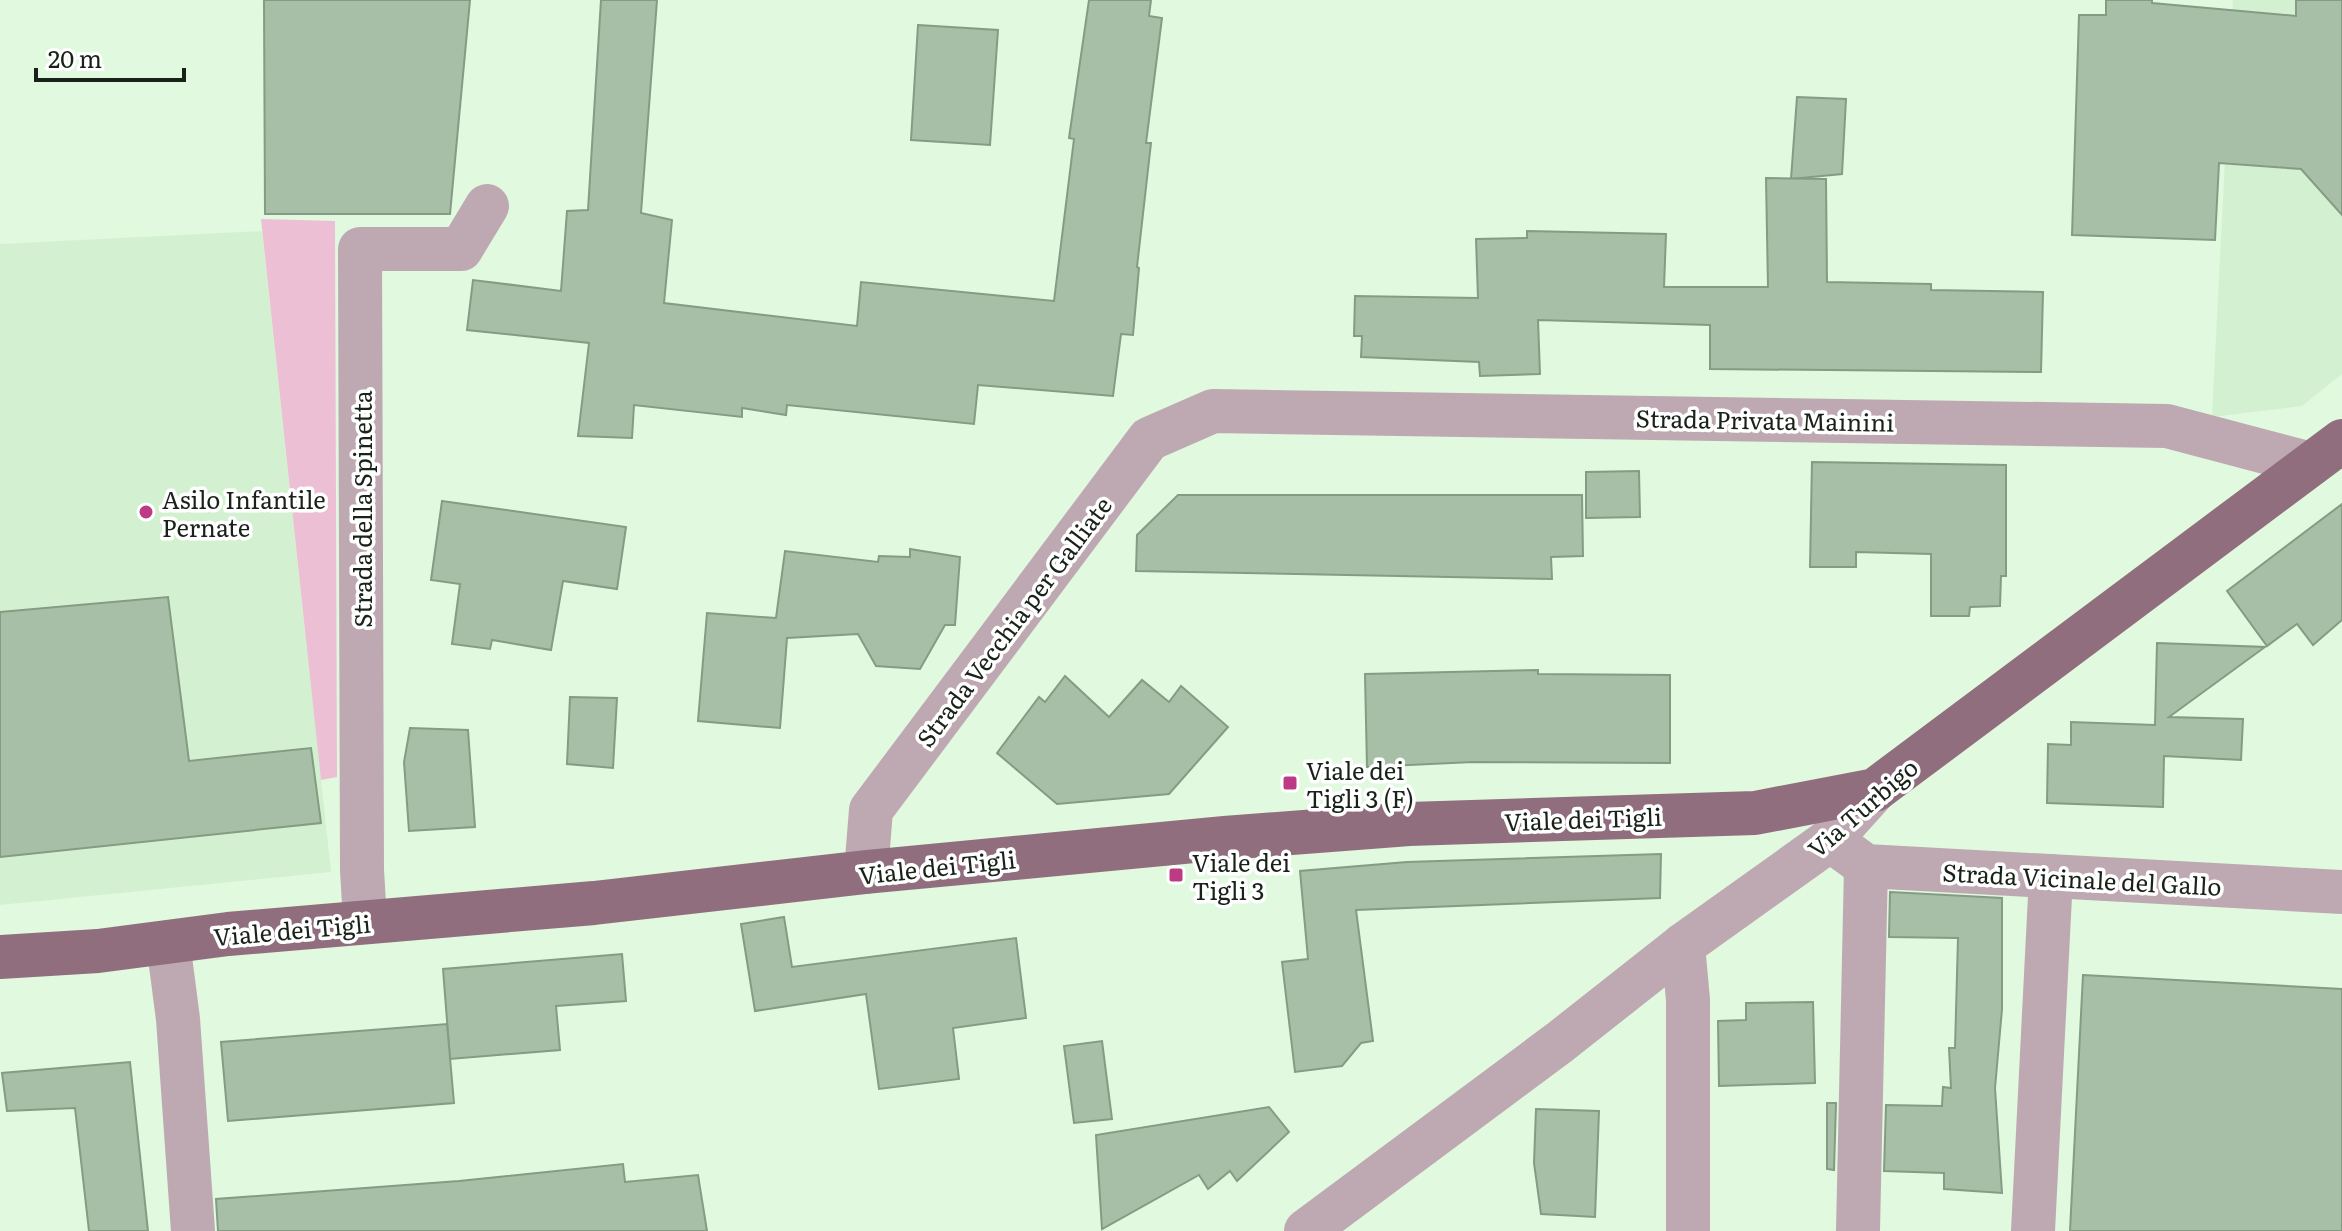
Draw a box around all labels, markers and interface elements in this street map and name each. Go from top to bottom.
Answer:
scale bar [36,32,184,82]
text: 20 m [48,40,102,75]
street label: Strada della Spinetta [344,390,379,628]
street label: Strada Privata Mainini [1635,399,1895,439]
place label: Asilo Infantile Pernate [162,481,326,544]
street label: Strada Vecchia per Galliate [907,489,1119,753]
marker: Asilo Infantile Pernate [137,503,155,521]
street label: Via Turbigo [1799,749,1925,865]
place label: Viale dei Tigli 3 (F) [1306,752,1414,815]
marker: Viale dei Tigli 3 (F) [1281,774,1299,792]
street label: Viale dei Tigli [1504,798,1662,838]
street label: Viale dei Tigli [857,840,1017,892]
place label: Viale dei Tigli 3 [1192,844,1290,907]
street label: Strada Vicinale del Gallo [1942,853,2222,903]
marker: Viale dei Tigli 3 [1167,866,1185,884]
street label: Viale dei Tigli [212,905,372,953]

